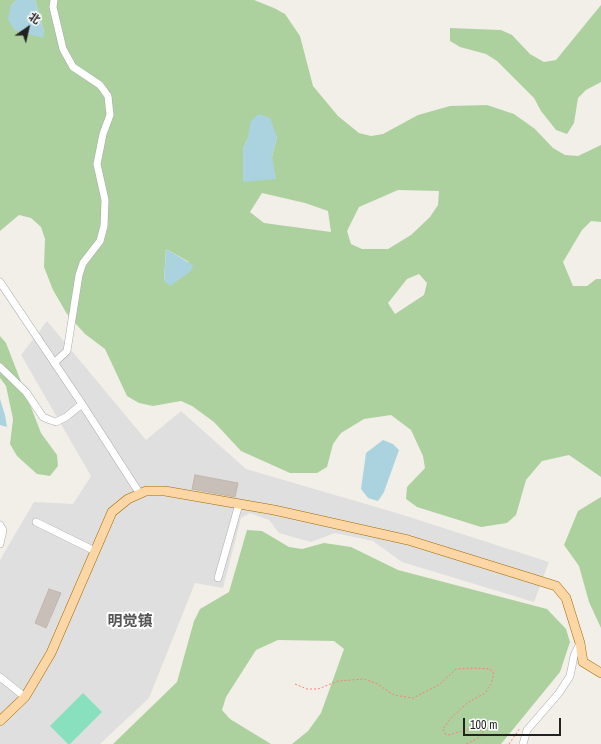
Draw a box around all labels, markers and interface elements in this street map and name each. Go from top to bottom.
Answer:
north arrow [8,8,48,48]
text: 北 [26,9,43,27]
district label: 明觉镇 [108,613,152,631]
scale bar [465,710,563,736]
text: 100 m [470,717,497,733]

